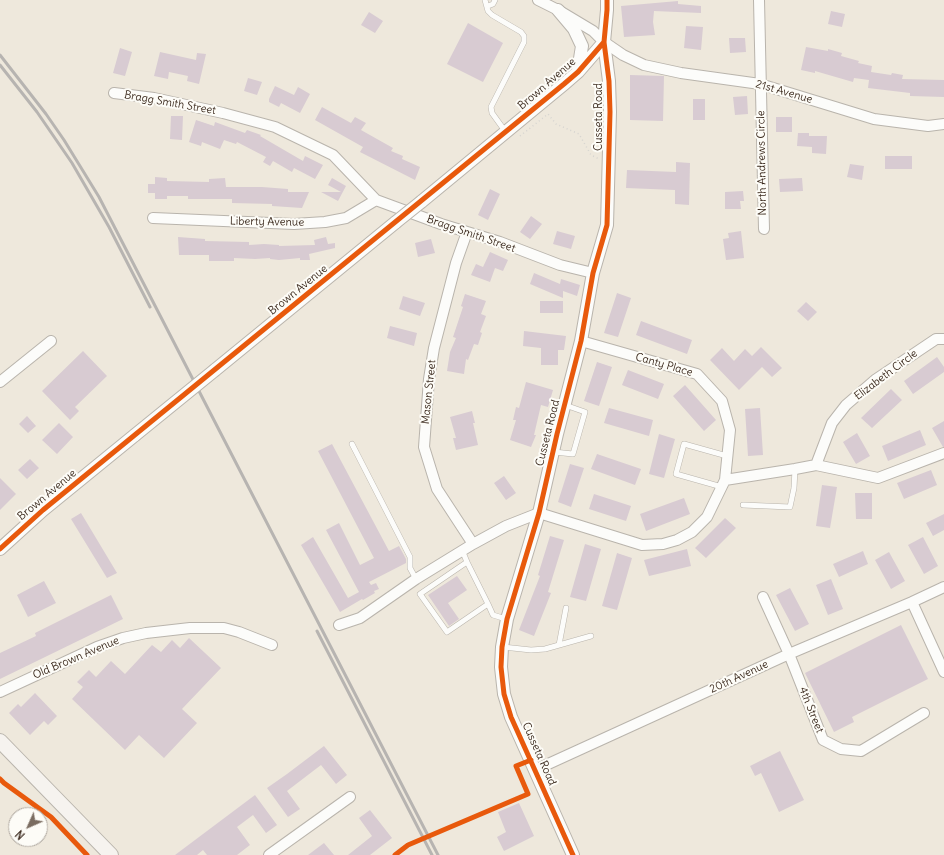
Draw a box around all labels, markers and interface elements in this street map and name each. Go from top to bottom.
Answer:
street label: Brown Avenue [515,55,579,113]
street label: 21st Avenue [754,78,814,106]
street label: Cusseta Road [592,83,606,151]
street label: Bragg Smith Street [123,88,217,118]
street label: North Andrews Circle [754,110,770,216]
street label: Bragg Smith Street [425,213,517,255]
street label: Liberty Avenue [230,215,304,229]
street label: Brown Avenue [266,262,330,318]
street label: Elizabeth Circle [852,347,920,403]
street label: Canty Place [634,351,694,379]
street label: Mason Street [419,359,439,425]
street label: Cusseta Road [533,398,563,468]
street label: Brown Avenue [15,467,79,523]
street label: Old Brown Avenue [31,634,121,682]
street label: 20th Avenue [708,658,770,696]
street label: 4th Street [796,685,826,735]
street label: Cusseta Road [519,720,559,788]
north arrow [8,807,48,847]
text: N [13,827,28,842]

